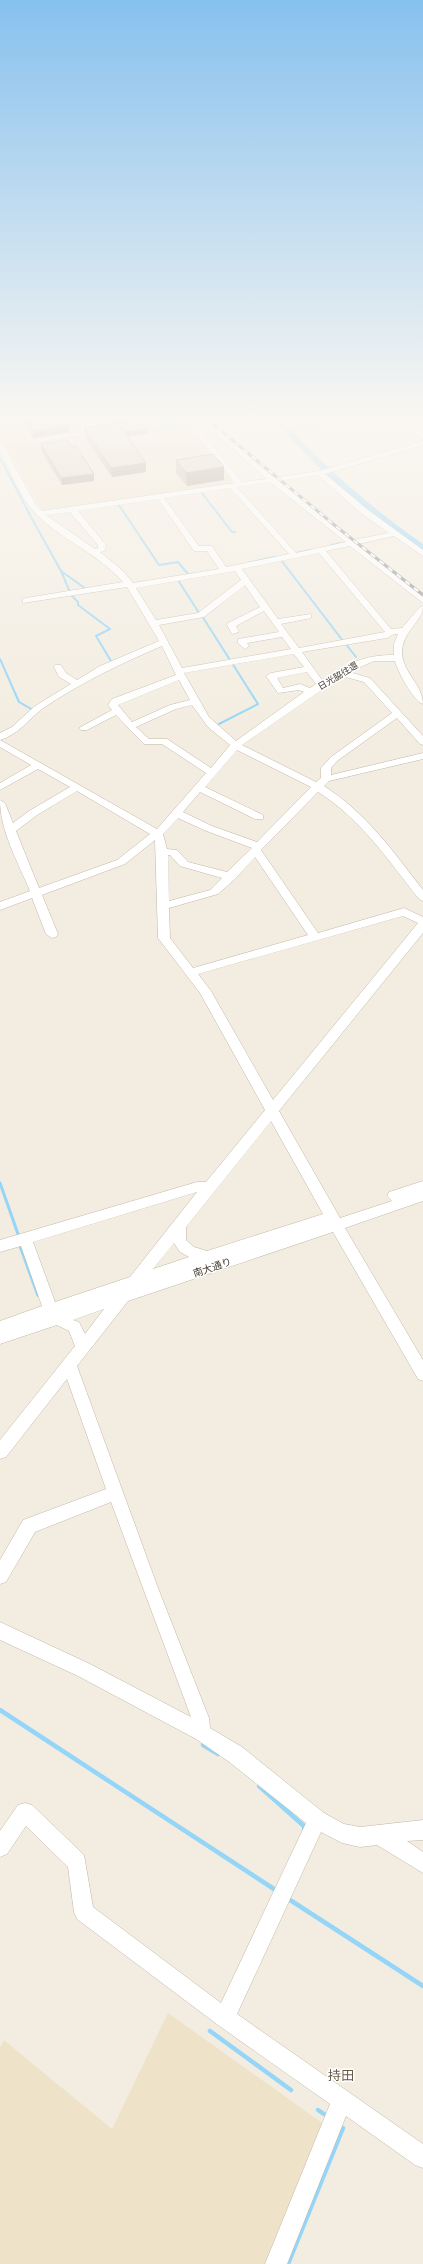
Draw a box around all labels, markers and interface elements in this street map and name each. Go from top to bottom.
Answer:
street label: 日光脇往還 [316,659,360,692]
street label: 南大通り [191,1255,233,1279]
district label: 持田 [328,2067,354,2083]

